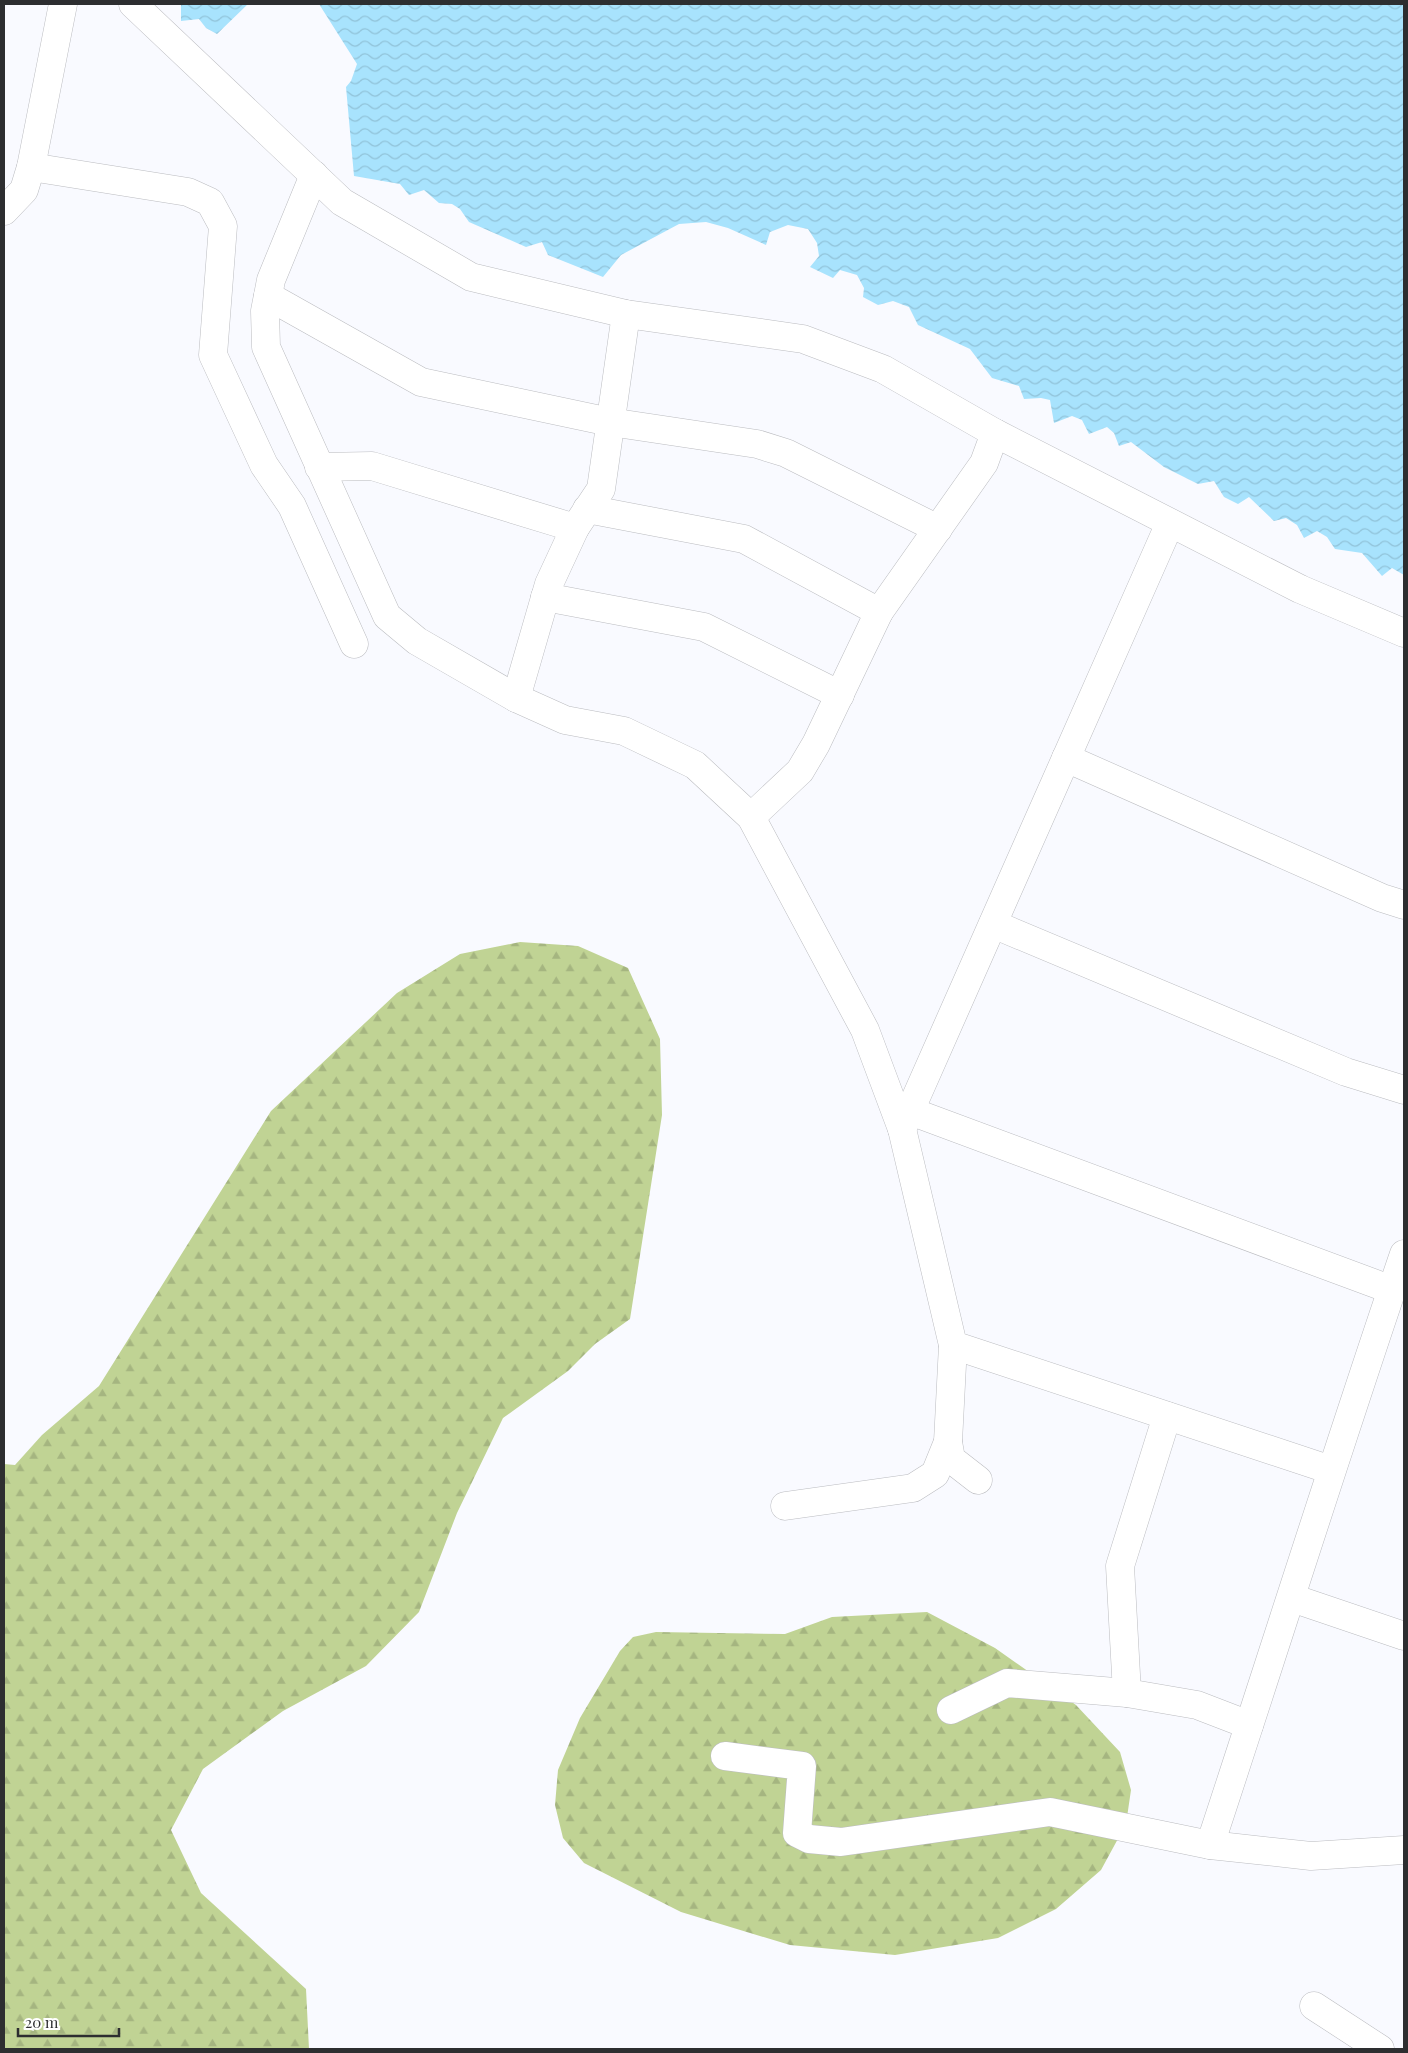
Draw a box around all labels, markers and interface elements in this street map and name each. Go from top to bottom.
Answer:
scale bar [18,2006,119,2038]
text: 20 m [25,2012,59,2032]

